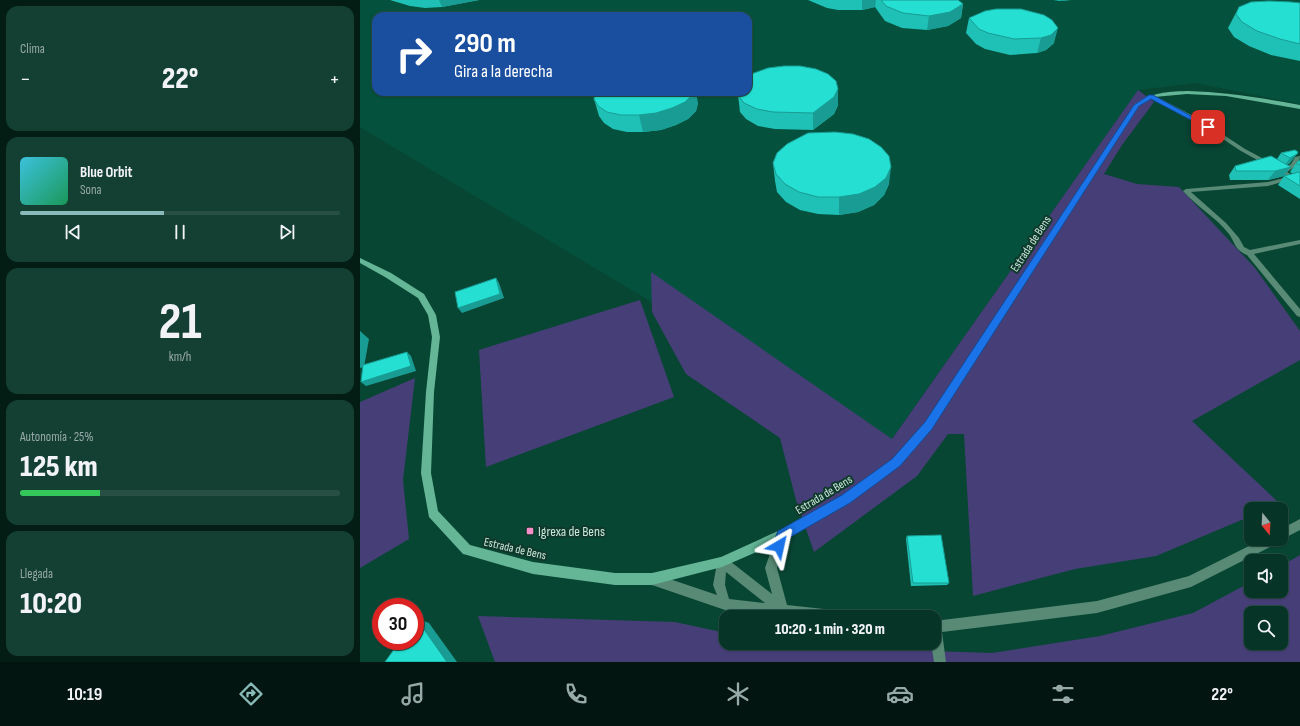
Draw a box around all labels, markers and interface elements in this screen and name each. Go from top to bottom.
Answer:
text: 290 m [454,27,516,60]
icon: right [388,28,440,80]
text: Clima [20,41,45,57]
text: 22° [162,61,198,97]
text: Gira a la derecha [454,61,553,82]
text: − [20,66,31,93]
text: + [329,66,340,93]
pin [1191,110,1225,144]
icon: arrive [1197,116,1219,138]
text: Blue Orbit [80,163,132,182]
text: Sona [80,182,102,198]
street label: Estrada de Bens [1007,213,1055,275]
icon: previous [62,221,84,243]
icon: pause [169,221,191,243]
icon: next [276,221,298,243]
text: 21 [158,291,202,354]
text: km/h [169,349,191,365]
text: Autonomía · 25% [20,429,94,445]
text: 125 km [20,449,98,485]
street label: Estrada de Bens [793,472,855,518]
north arrow [1244,502,1288,546]
map controls [1244,502,1288,650]
place label: Igrexa de Bens [538,523,605,540]
position arrow [758,525,800,567]
marker: Igrexa de Bens [525,526,535,536]
street label: Estrada de Bens [482,535,548,563]
button: sound [1244,554,1288,598]
text: Llegada [20,566,53,582]
text: 10:20 [20,586,82,622]
speed limit sign: 30 [372,598,424,650]
button: search [1244,606,1288,650]
text: 10:20 · 1 min · 320 m [775,620,885,639]
icon: directions [237,680,265,708]
icon: music [399,680,427,708]
icon: phone [562,680,590,708]
icon: climate [724,680,752,708]
icon: car [886,680,914,708]
icon: filters [1049,680,1077,708]
text: 10:19 [67,684,102,705]
text: 22° [1211,684,1233,705]

